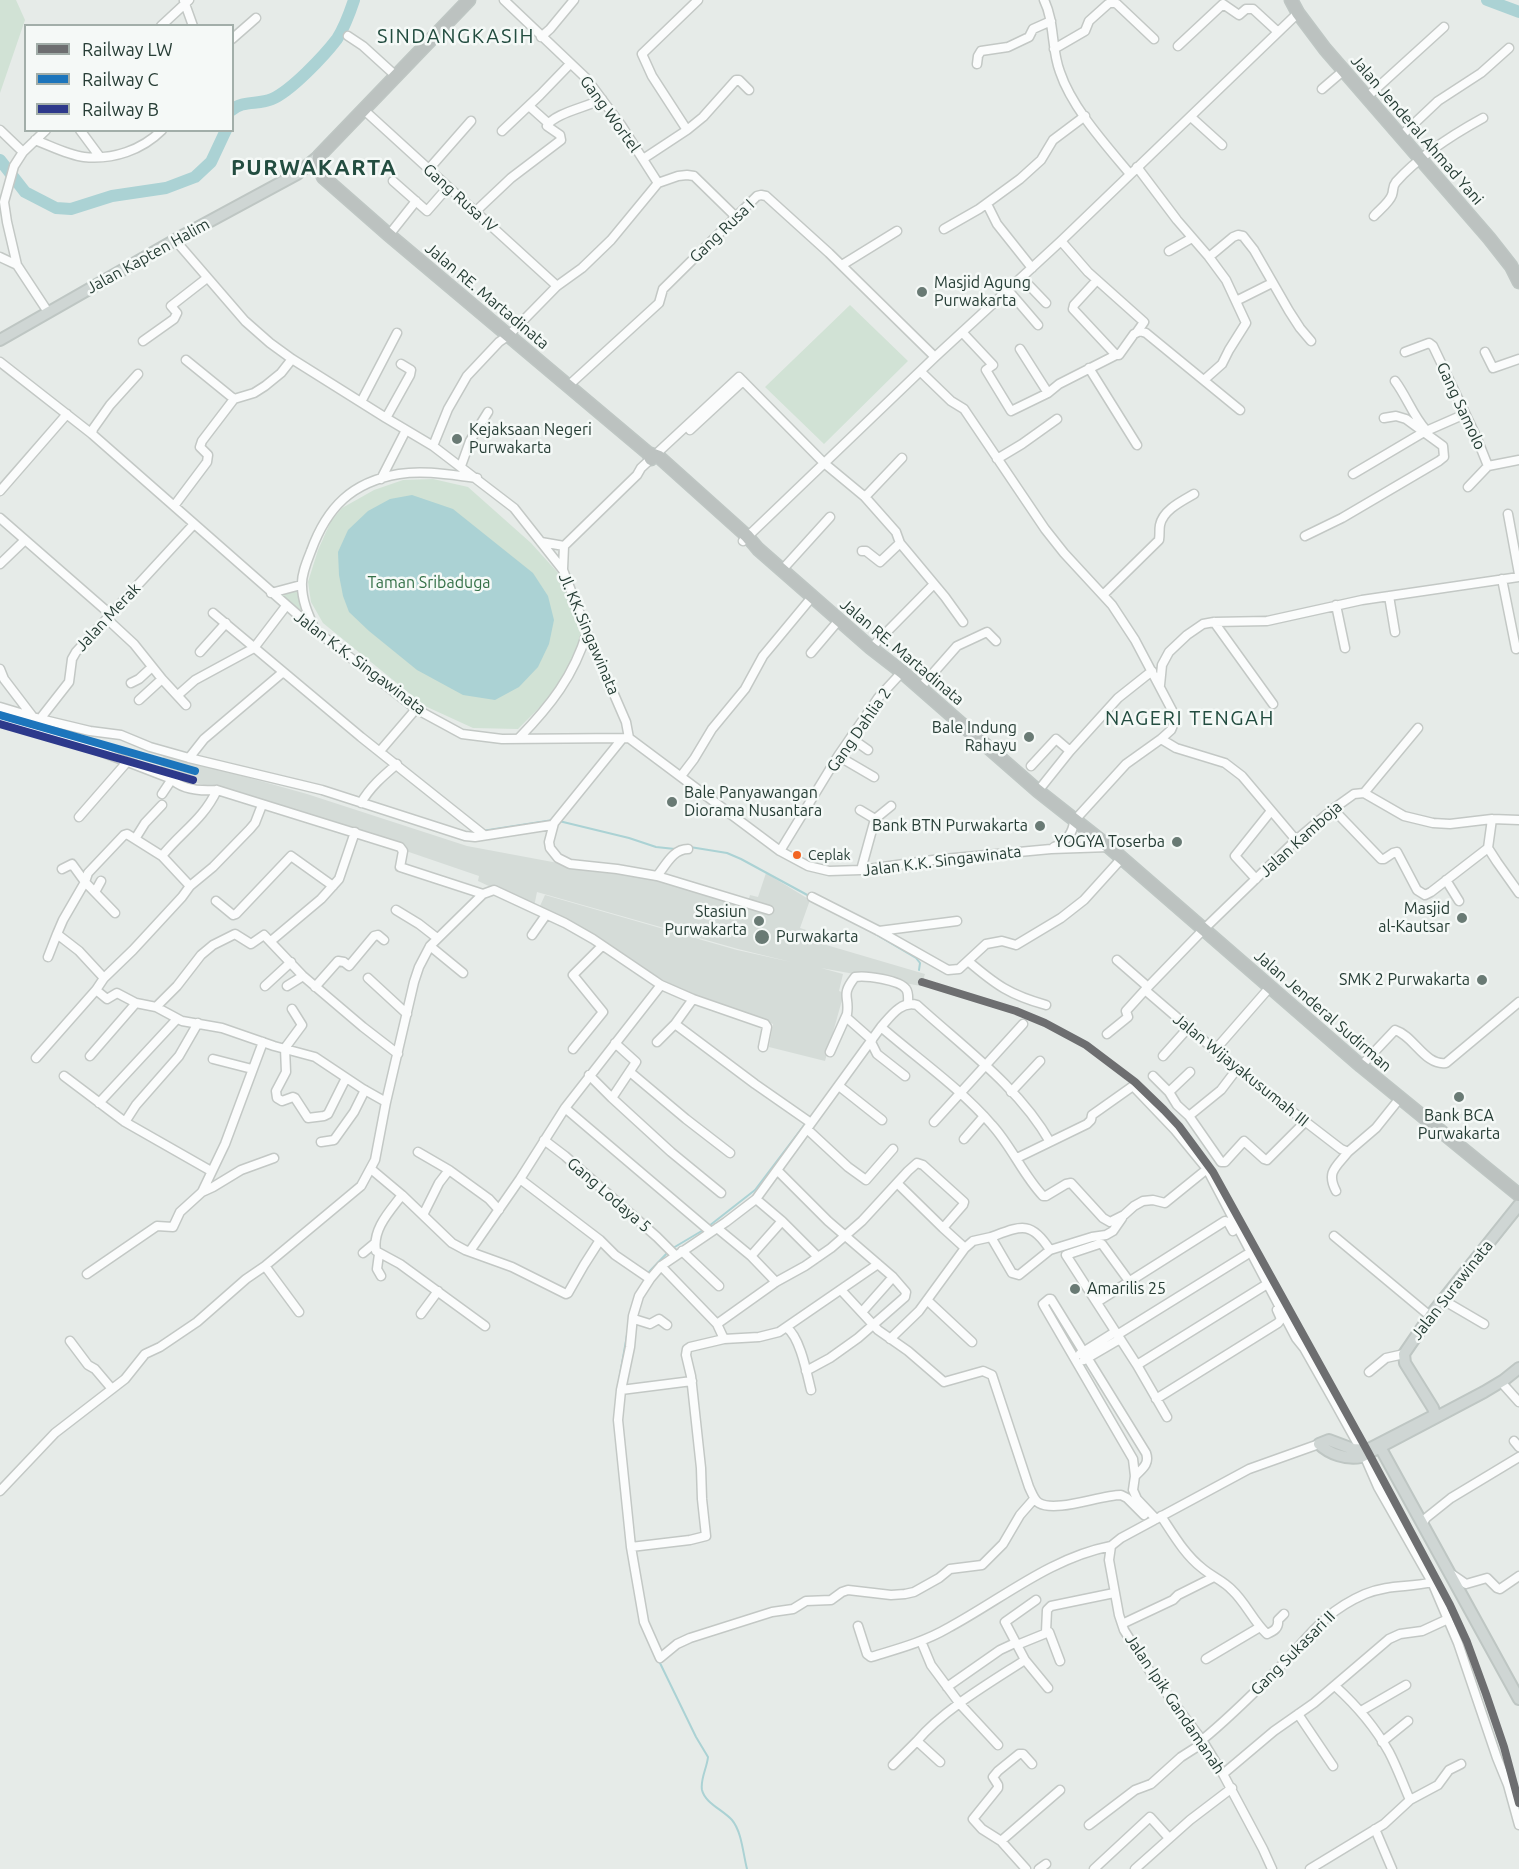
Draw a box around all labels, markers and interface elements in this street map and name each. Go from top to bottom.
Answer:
legend [24,24,234,132]
district label: SINDANGKASIH [377,24,535,48]
text: Railway LW [82,39,173,59]
street label: Jalan Jenderal Ahmad Yani [1347,51,1487,209]
text: Railway C [82,69,159,89]
street label: Gang Wortel [576,72,644,156]
text: Railway B [82,99,159,119]
district label: PURWAKARTA [231,155,397,181]
street label: Gang Rusa IV [419,160,501,236]
street label: Gang Rusa I [686,195,758,267]
street label: Jalan Kapten Halim [83,214,213,298]
street label: Jalan RE. Martadinata [421,239,553,353]
place label: Masjid Agung Purwakarta [934,273,1031,311]
marker: Masjid Agung Purwakarta [915,285,929,299]
street label: Gang Samolo [1432,359,1490,453]
place label: Kejaksaan Negeri Purwakarta [469,420,592,458]
marker: Kejaksaan Negeri Purwakarta [450,432,464,446]
street label: Jl. KK.Singawinata [555,570,623,698]
park label: Taman Sribaduga [367,573,491,593]
street label: Jalan Merak [72,579,144,655]
street label: Jalan RE. Martadinata [836,595,968,709]
street label: Jalan K.K. Singawinata [290,607,430,719]
street label: Gang Dahlia 2 [823,684,895,776]
district label: NAGERI TENGAH [1105,706,1275,730]
place label: Bale Indung Rahayu [932,718,1017,756]
marker: Bale Indung Rahayu [1022,730,1036,744]
place label: Bale Panyawangan Diorama Nusantara [684,783,822,821]
marker: Bale Panyawangan Diorama Nusantara [665,795,679,809]
street label: Jalan Kamboja [1256,797,1346,881]
place label: Bank BTN Purwakarta [872,816,1028,836]
marker: Bank BTN Purwakarta [1033,819,1047,833]
place label: YOGYA Toserba [1054,832,1165,852]
marker: YOGYA Toserba [1170,835,1184,849]
street label: Jalan K.K. Singawinata [861,842,1023,880]
place label: Ceplak [808,847,850,863]
marker: Ceplak [791,849,803,861]
place label: Masjid al-Kautsar [1378,899,1450,937]
place label: Stasiun Purwakarta [664,902,747,940]
marker: Masjid al-Kautsar [1455,911,1469,925]
marker: Stasiun Purwakarta [752,914,766,928]
place label: Purwakarta [776,927,859,947]
marker: Purwakarta [753,928,771,946]
street label: Jalan Jenderal Sudirman [1250,946,1396,1076]
place label: SMK 2 Purwakarta [1339,970,1470,990]
marker: SMK 2 Purwakarta [1475,973,1489,987]
street label: Jalan Wijayakusumah III [1169,1009,1313,1131]
marker: Bank BCA Purwakarta [1452,1090,1466,1104]
place label: Bank BCA Purwakarta [1418,1106,1500,1144]
street label: Gang Lodaya 5 [563,1153,655,1237]
street label: Jalan Surawinata [1407,1236,1497,1344]
place label: Amarilis 25 [1087,1279,1166,1299]
marker: Amarilis 25 [1068,1282,1082,1296]
street label: Gang Sukasari II [1247,1607,1339,1699]
street label: Jalan Ipik Gandamanah [1121,1630,1229,1778]

